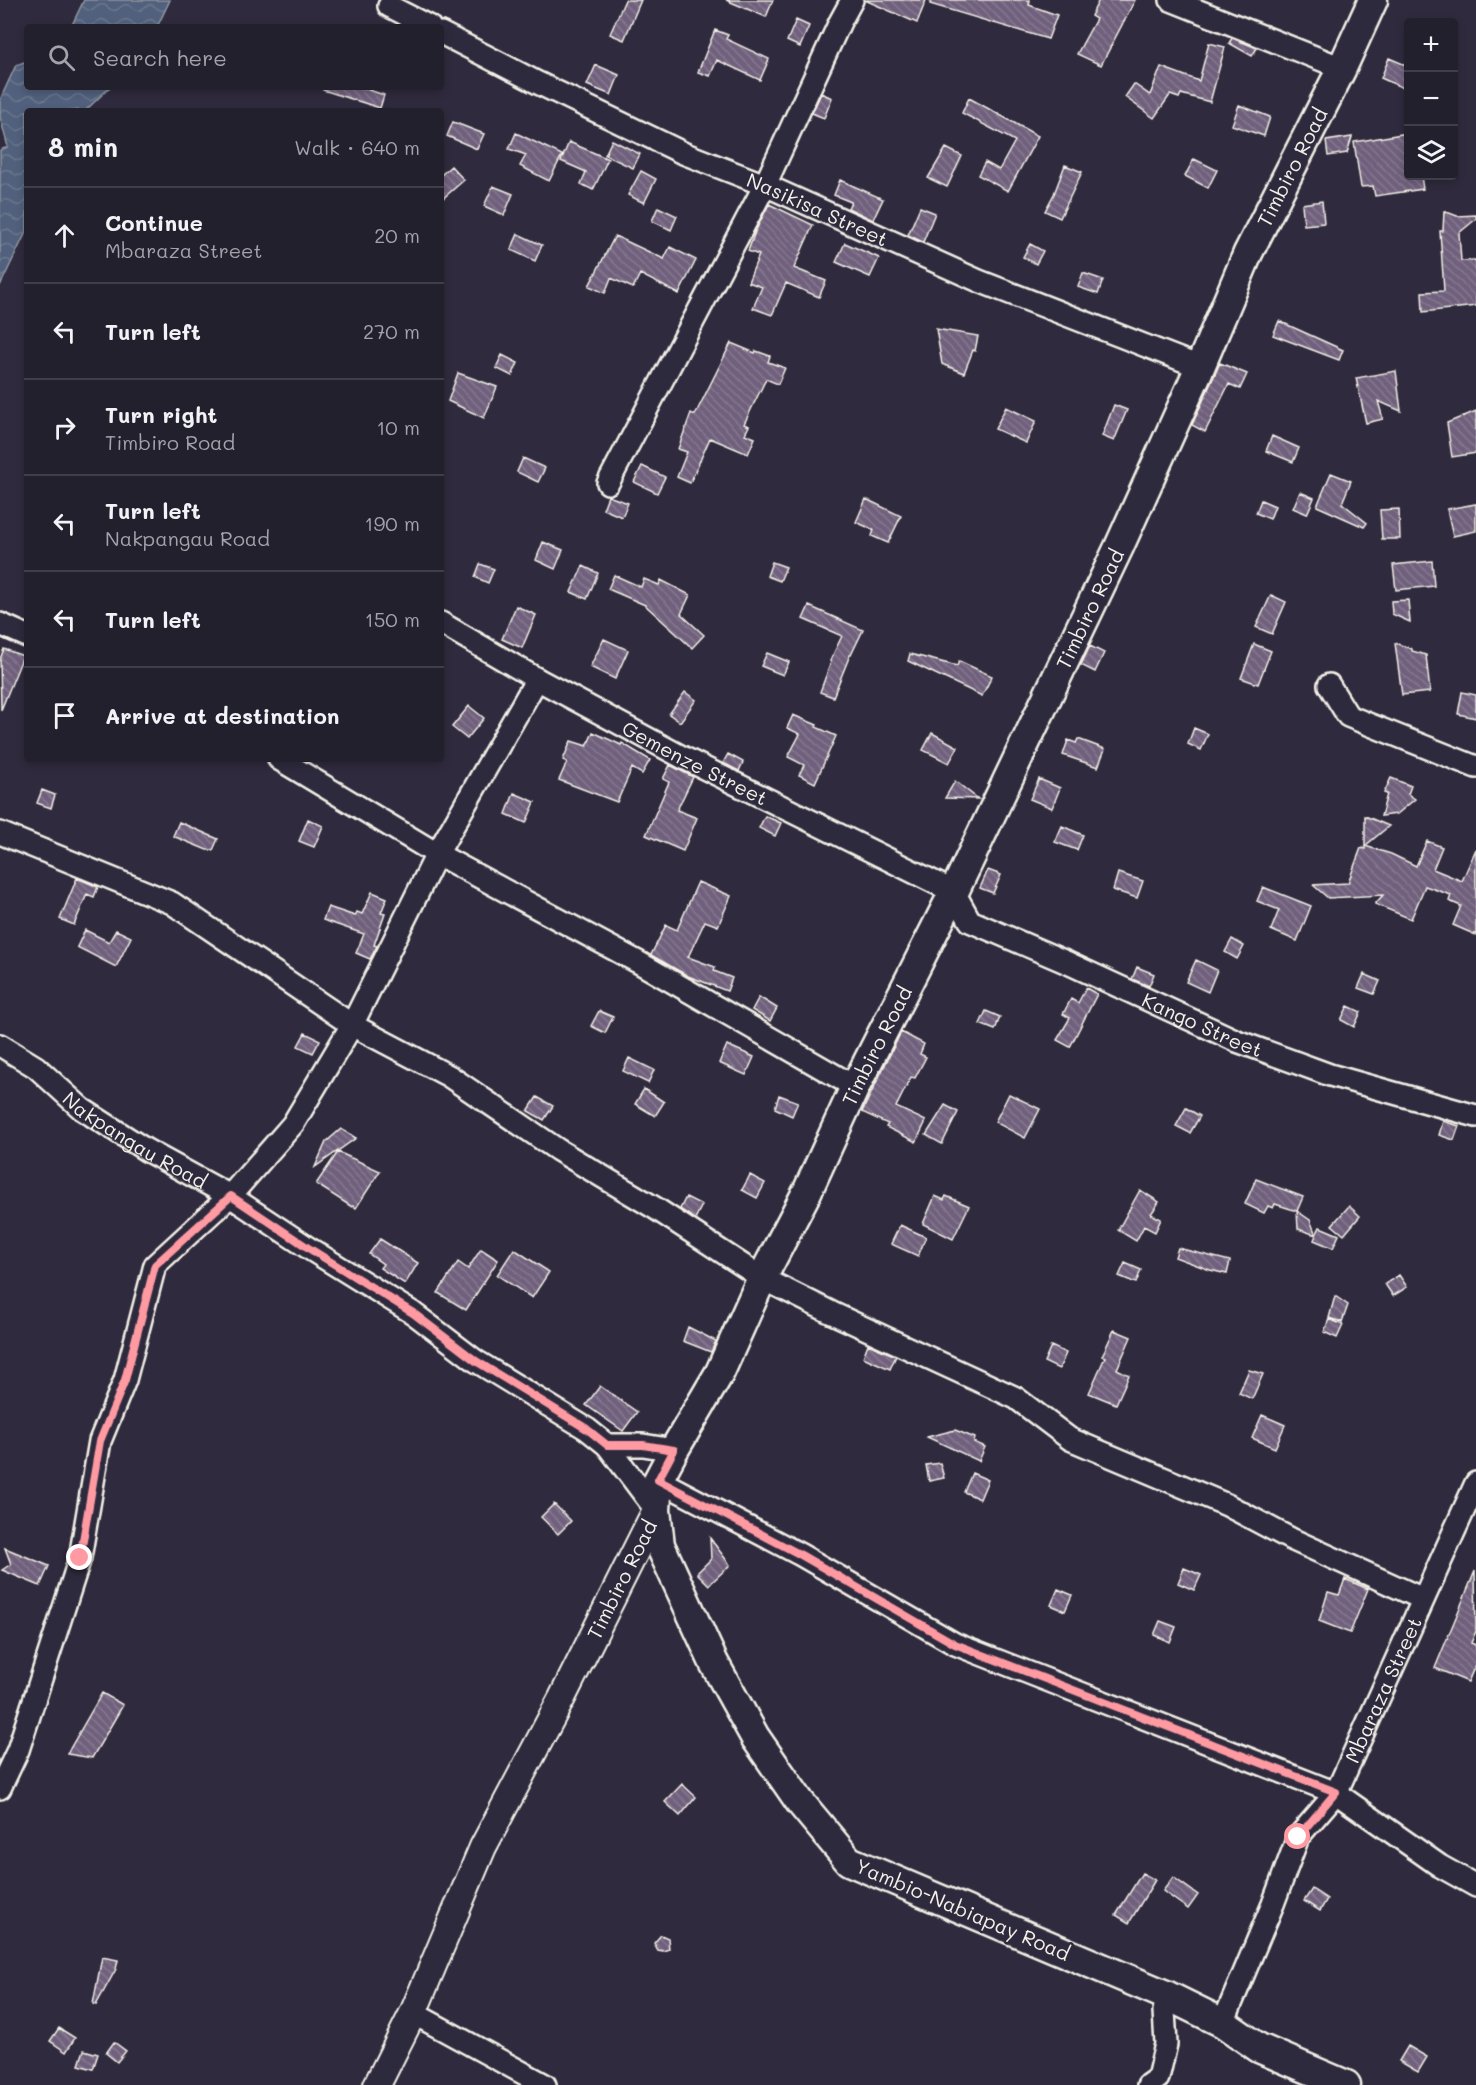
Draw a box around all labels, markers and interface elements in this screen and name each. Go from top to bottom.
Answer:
map controls [1404,18,1458,180]
button: + [1404,18,1458,72]
search box [24,24,444,90]
icon: search [45,41,78,74]
text: Search here [93,43,227,72]
button: − [1404,72,1458,126]
street label: Timbiro Road [1251,103,1333,231]
button: layers [1404,126,1458,180]
text: 8 min [48,130,118,164]
text: Walk · 640 m [294,134,420,160]
street label: Nasikisa Street [743,166,893,252]
text: Continue [105,208,203,237]
icon: ahead [48,219,81,252]
text: 20 m [374,222,420,248]
text: Mbaraza Street [105,237,262,263]
icon: left [48,315,81,348]
text: Turn left [105,317,201,346]
text: 270 m [363,318,420,344]
text: Turn right [105,400,217,429]
icon: right [48,411,81,444]
text: 10 m [376,414,420,440]
text: Timbiro Road [105,429,235,455]
text: Turn left [105,496,201,525]
icon: left [48,507,81,540]
text: 190 m [365,510,420,536]
text: Nakpangau Road [105,525,270,551]
street label: Timbiro Road [1050,544,1129,673]
icon: left [48,603,81,636]
text: Turn left [105,605,201,634]
text: 150 m [365,606,420,632]
icon: arrive [48,699,81,732]
text: Arrive at destination [105,701,340,730]
street label: Gemenze Street [618,714,772,811]
street label: Timbiro Road [835,982,917,1109]
street label: Kango Street [1138,986,1266,1062]
street label: Nakpangau Road [58,1085,212,1194]
street label: Timbiro Road [581,1515,662,1643]
route end [66,1544,92,1570]
street label: Mbaraza Street [1338,1613,1427,1767]
route start [1284,1823,1310,1849]
street label: Yambio-Nabiapay Road [852,1852,1074,1966]

